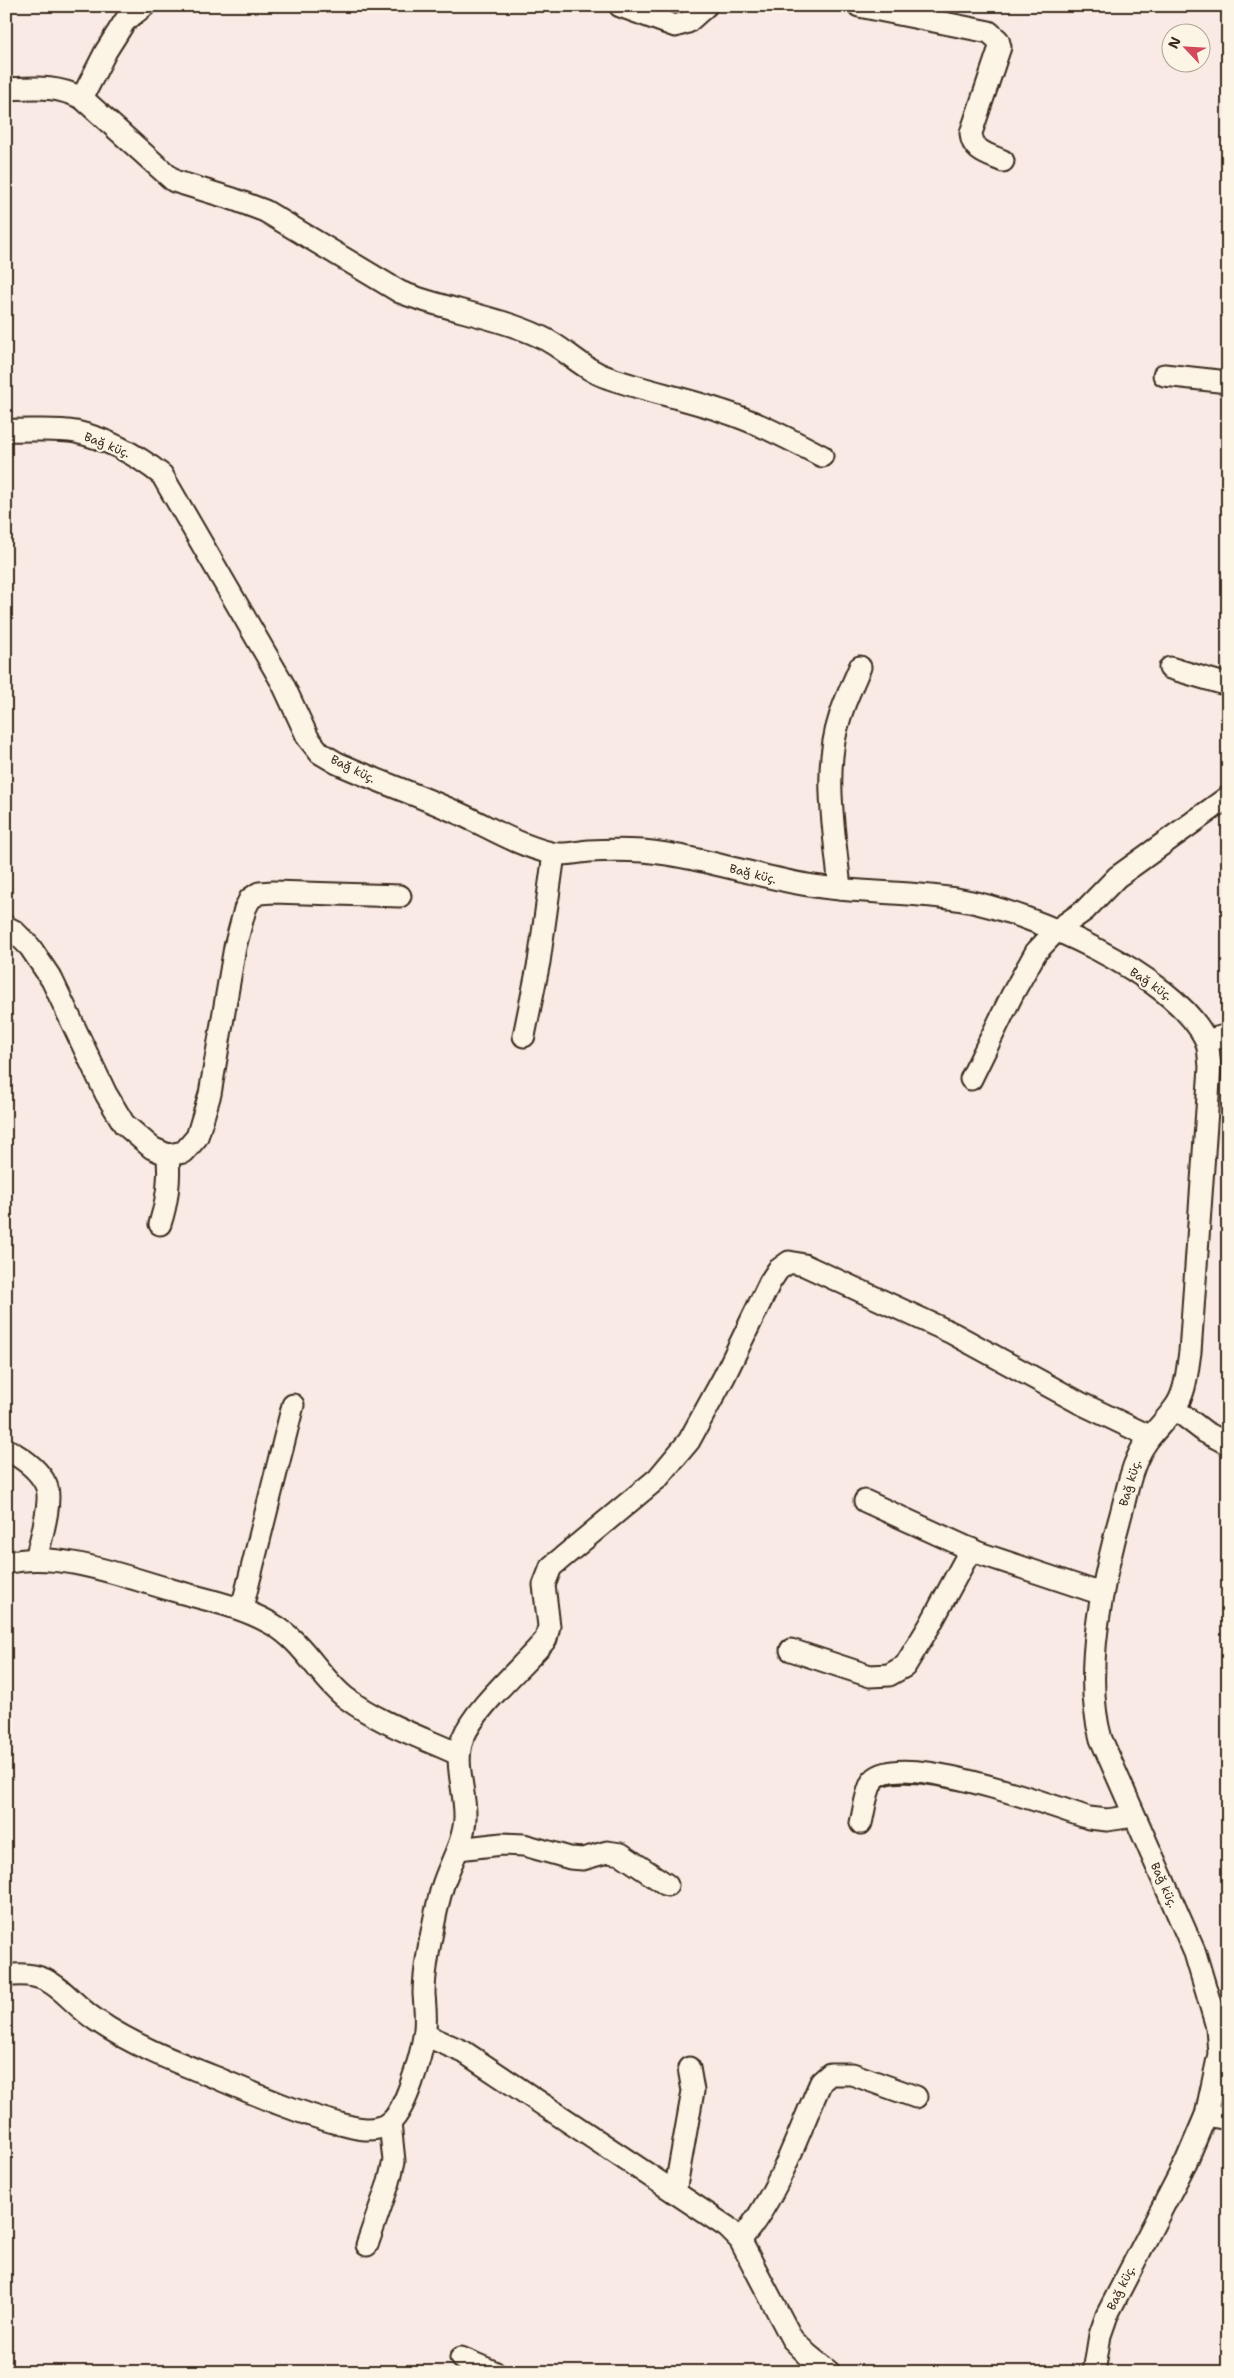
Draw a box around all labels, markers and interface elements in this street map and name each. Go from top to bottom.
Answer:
north arrow [1162,22,1212,72]
text: N [1164,34,1185,51]
street label: Bağ küç. [82,429,132,461]
street label: Bağ küç. [328,751,378,787]
street label: Bağ küç. [728,860,778,888]
street label: Bağ küç. [1127,964,1175,1004]
street label: Bağ küç. [1115,1458,1145,1508]
street label: Bağ küç. [1147,1860,1181,1910]
street label: Bağ küç. [1103,2263,1139,2313]

